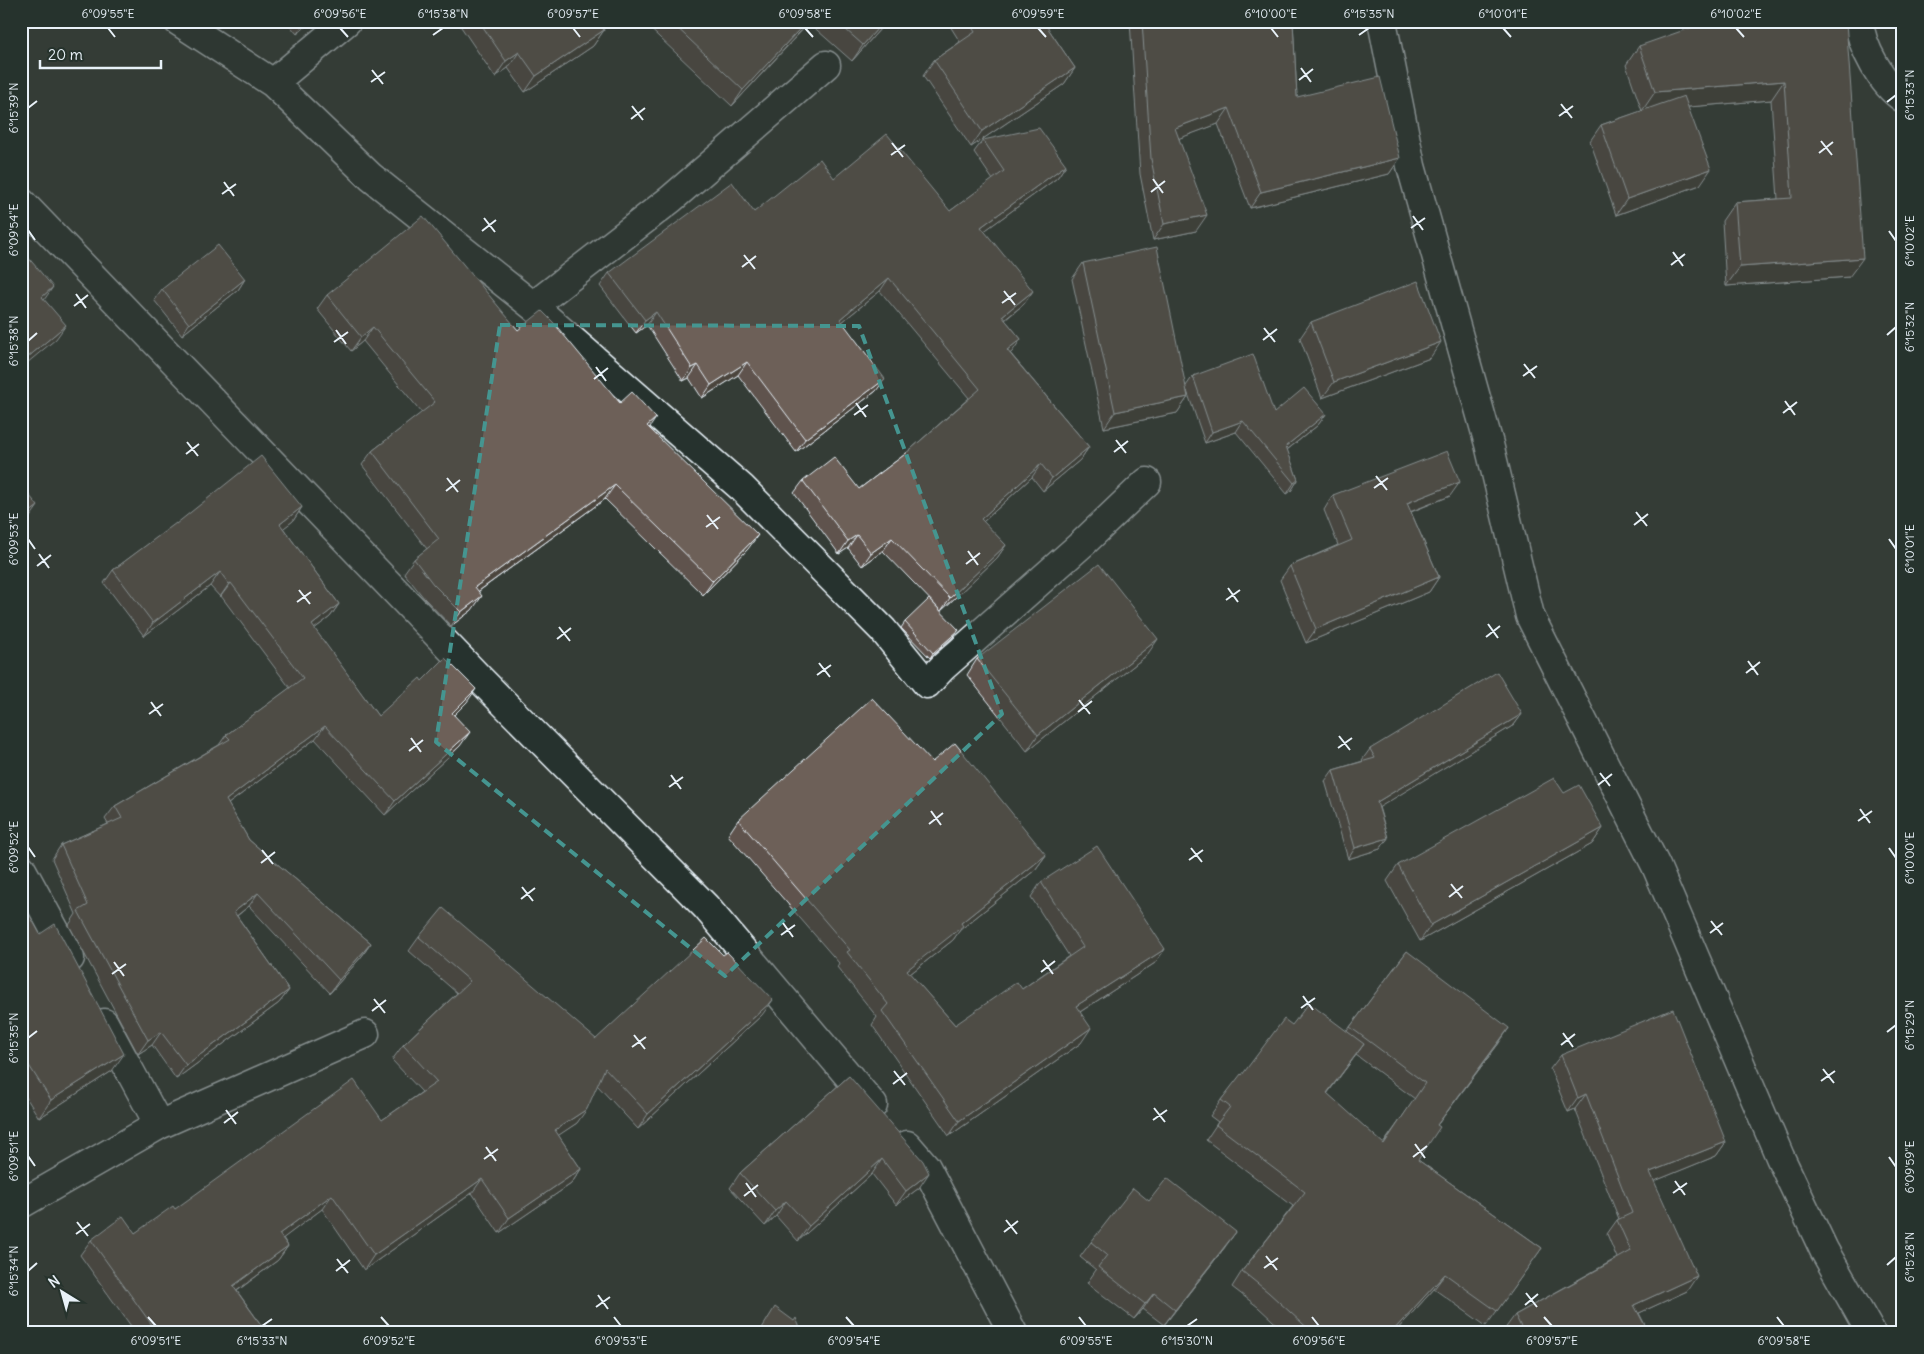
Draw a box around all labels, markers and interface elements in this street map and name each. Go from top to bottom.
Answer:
text: 6°09'55"E [82,6,134,21]
text: 6°09'56"E [314,6,367,21]
text: 6°15'38"N [417,6,469,21]
text: 6°09'57"E [547,6,599,21]
text: 6°09'58"E [779,6,831,21]
text: 6°09'59"E [1012,6,1064,21]
text: 6°10'00"E [1245,6,1297,21]
text: 6°15'35"N [1344,6,1395,21]
text: 6°10'01"E [1478,6,1528,21]
text: 6°10'02"E [1710,6,1762,21]
scale bar [40,38,161,70]
text: 20 m [48,45,83,64]
text: 6°15'33"N [1902,70,1917,120]
text: 6°15'39"N [6,83,21,134]
text: 6°09'54"E [6,203,21,257]
text: 6°10'02"E [1902,215,1917,267]
text: 6°15'32"N [1902,302,1917,352]
text: 6°15'38"N [6,315,21,367]
text: 6°09'53"E [6,513,21,565]
text: 6°10'01"E [1902,524,1917,574]
text: 6°09'52"E [6,821,21,873]
text: 6°10'00"E [1902,832,1917,884]
text: 6°15'29"N [1902,1000,1917,1050]
text: 6°15'35"N [6,1013,21,1064]
text: 6°09'51"E [6,1131,21,1181]
text: 6°09'59"E [1902,1141,1917,1193]
text: 6°15'28"N [1902,1232,1917,1282]
text: 6°15'34"N [6,1245,21,1297]
north arrow [38,1266,88,1316]
text: N [45,1272,63,1292]
text: 6°09'51"E [131,1333,181,1348]
text: 6°15'33"N [237,1333,287,1348]
text: 6°09'52"E [363,1333,415,1348]
text: 6°09'53"E [595,1333,647,1348]
text: 6°09'54"E [827,1333,881,1348]
text: 6°09'55"E [1060,1333,1112,1348]
text: 6°15'30"N [1161,1333,1213,1348]
text: 6°09'56"E [1293,1333,1346,1348]
text: 6°09'57"E [1526,1333,1578,1348]
text: 6°09'58"E [1758,1333,1810,1348]

